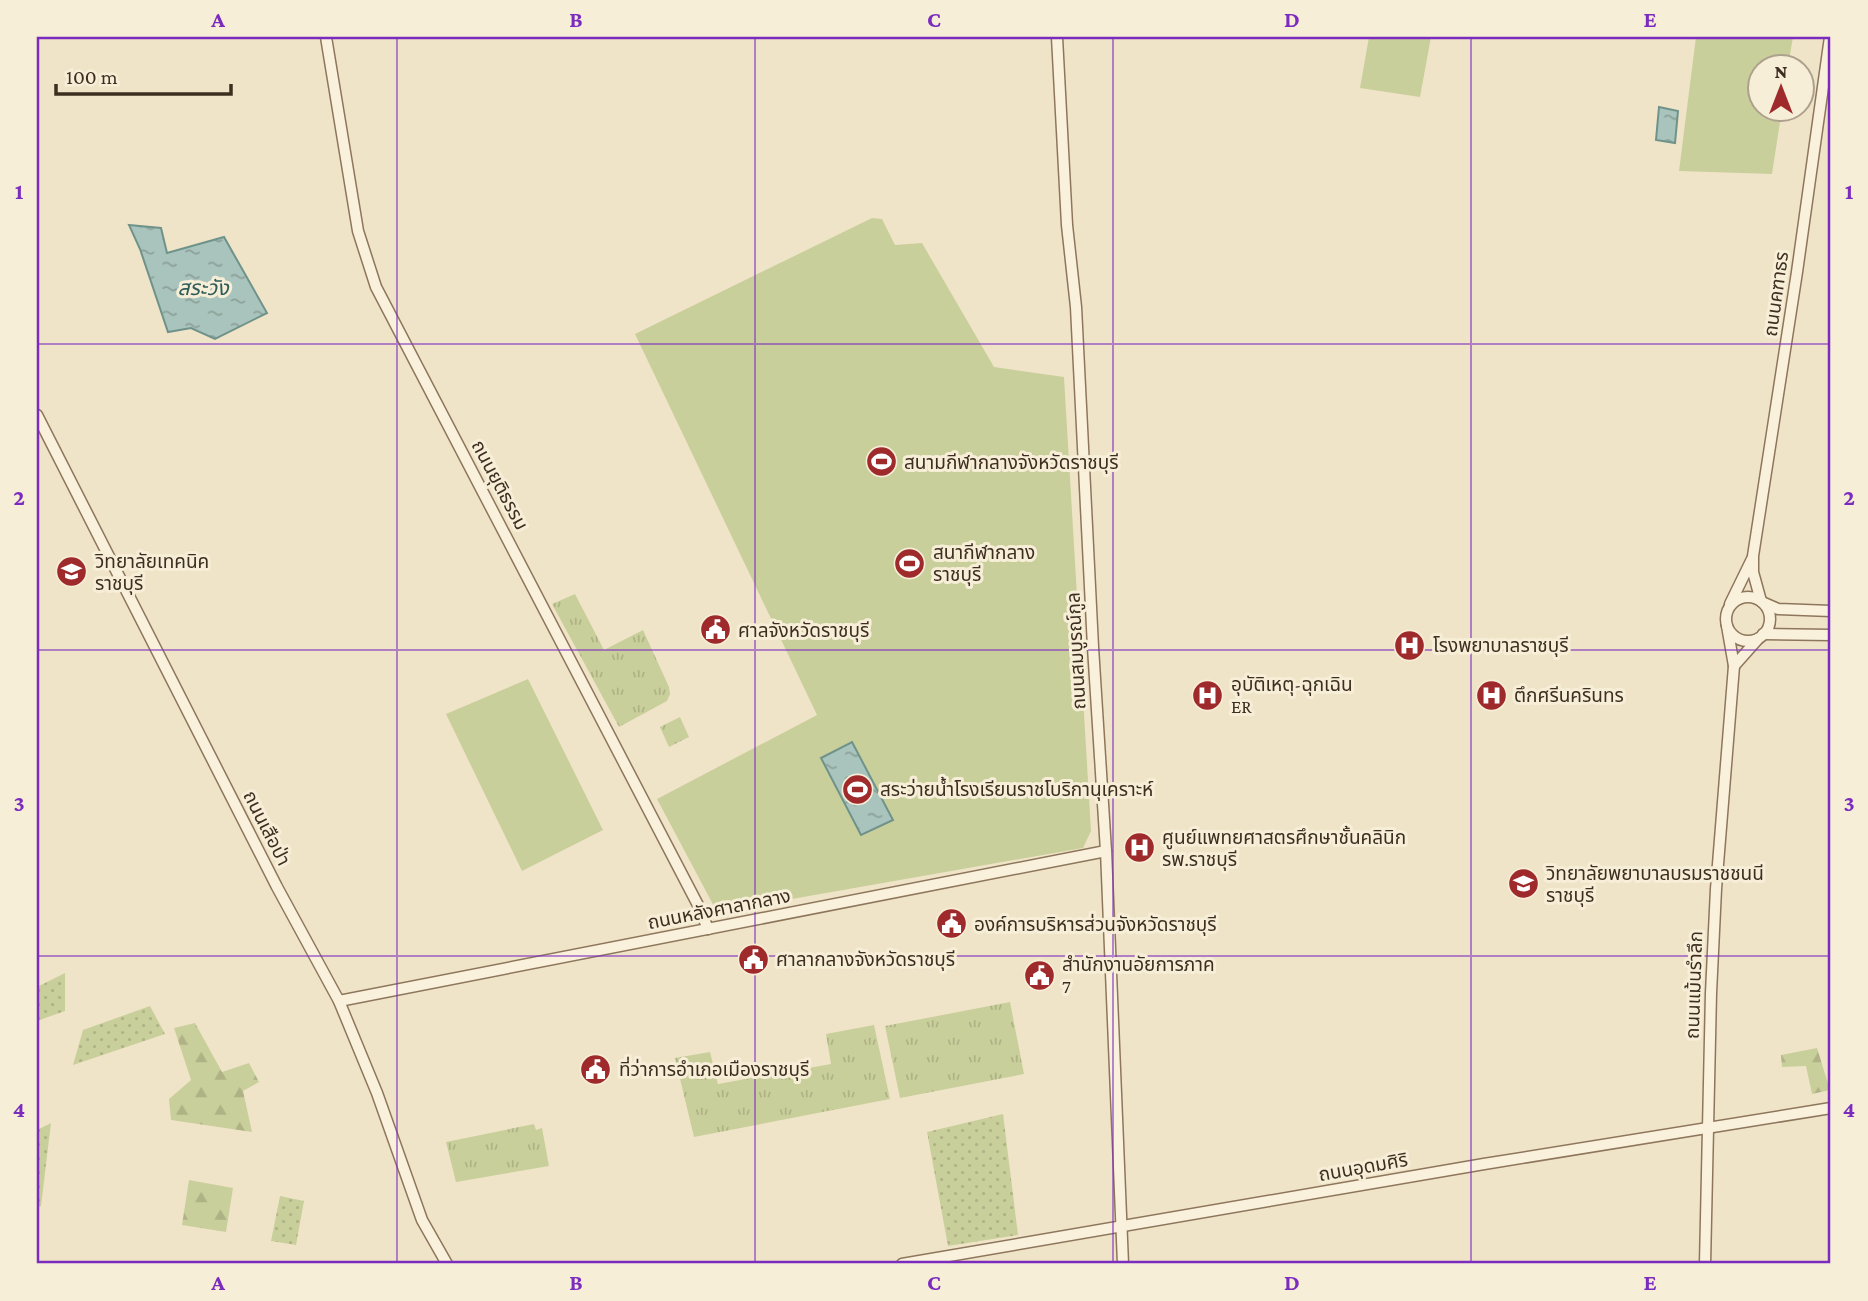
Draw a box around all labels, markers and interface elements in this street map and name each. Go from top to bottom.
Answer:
text: A [210,6,225,32]
text: B [569,6,583,32]
text: C [927,6,941,32]
text: D [1284,6,1300,32]
text: E [1643,6,1657,32]
scale bar [56,52,231,96]
north arrow [1745,52,1815,122]
text: N [1775,61,1788,82]
text: 100 m [66,65,118,89]
text: 1 [15,178,24,204]
text: 1 [1845,178,1854,204]
street label: ถนนคฑาธร [1760,250,1792,338]
water label: สระวัง [178,276,230,300]
street label: ถนนยุติธรรม [467,437,532,534]
sports icon: สนามกีฬากลางจังหวัดราชบุรี [864,445,898,479]
place label: สนามกีฬากลางจังหวัดราชบุรี [904,452,1119,474]
text: 2 [13,484,25,510]
text: 2 [1843,484,1855,510]
place label: สนากีฬากลาง ราชบุรี [933,542,1035,586]
sports icon: สนากีฬากลาง ราชบุรี [893,546,927,580]
place label: วิทยาลัยเทคนิค ราชบุรี [95,551,209,595]
school or university icon: วิทยาลัยเทคนิค ราชบุรี [55,555,89,589]
street label: ถนนสมบูรณ์กูล [1062,592,1092,710]
public building icon: ศาลจังหวัดราชบุรี [698,613,732,647]
place label: ศาลจังหวัดราชบุรี [738,620,869,642]
hospital icon: โรงพยาบาลราชบุรี [1393,628,1427,662]
place label: โรงพยาบาลราชบุรี [1433,635,1569,657]
place label: อุบัติเหตุ-ฉุกเฉิน ER [1231,674,1353,717]
hospital icon: อุบัติเหตุ-ฉุกเฉิน ER [1191,678,1225,712]
hospital icon: ตึกศรีนครินทร [1474,678,1508,712]
place label: ตึกศรีนครินทร [1514,685,1624,706]
sports icon: สระว่ายน้ำโรงเรียนราชโบริกานุเคราะห์ [840,772,874,806]
place label: สระว่ายน้ำโรงเรียนราชโบริกานุเคราะห์ [880,776,1154,801]
street label: ถนนเสือป่า [239,787,295,869]
text: 3 [13,790,25,816]
text: 3 [1843,790,1855,816]
place label: ศูนย์แพทยศาสตรศึกษาชั้นคลินิก รพ.ราชบุรี [1162,825,1406,871]
hospital icon: ศูนย์แพทยศาสตรศึกษาชั้นคลินิก รพ.ราชบุรี [1122,831,1156,865]
place label: วิทยาลัยพยาบาลบรมราชชนนี ราชบุรี [1546,863,1764,907]
school or university icon: วิทยาลัยพยาบาลบรมราชชนนี ราชบุรี [1506,867,1540,901]
street label: ถนนหลังศาลากลาง [646,885,792,933]
public building icon: องค์การบริหารส่วนจังหวัดราชบุรี [934,907,968,941]
place label: องค์การบริหารส่วนจังหวัดราชบุรี [974,913,1217,936]
street label: ถนนแม้นรำลึก [1681,931,1706,1039]
public building icon: ศาลากลางจังหวัดราชบุรี [736,942,770,976]
place label: ศาลากลางจังหวัดราชบุรี [776,949,955,971]
place label: สำนักงานอัยการภาค 7 [1062,954,1215,997]
public building icon: สำนักงานอัยการภาค 7 [1022,958,1056,992]
public building icon: ที่ว่าการอำเภอเมืองราชบุรี [579,1052,613,1086]
place label: ที่ว่าการอำเภอเมืองราชบุรี [619,1056,809,1081]
text: 4 [13,1096,25,1122]
text: 4 [1843,1096,1855,1122]
street label: ถนนอุดมศิริ [1317,1149,1409,1186]
text: A [210,1269,225,1295]
text: B [569,1269,583,1295]
text: C [927,1269,941,1295]
text: D [1284,1269,1300,1295]
text: E [1643,1269,1657,1295]

